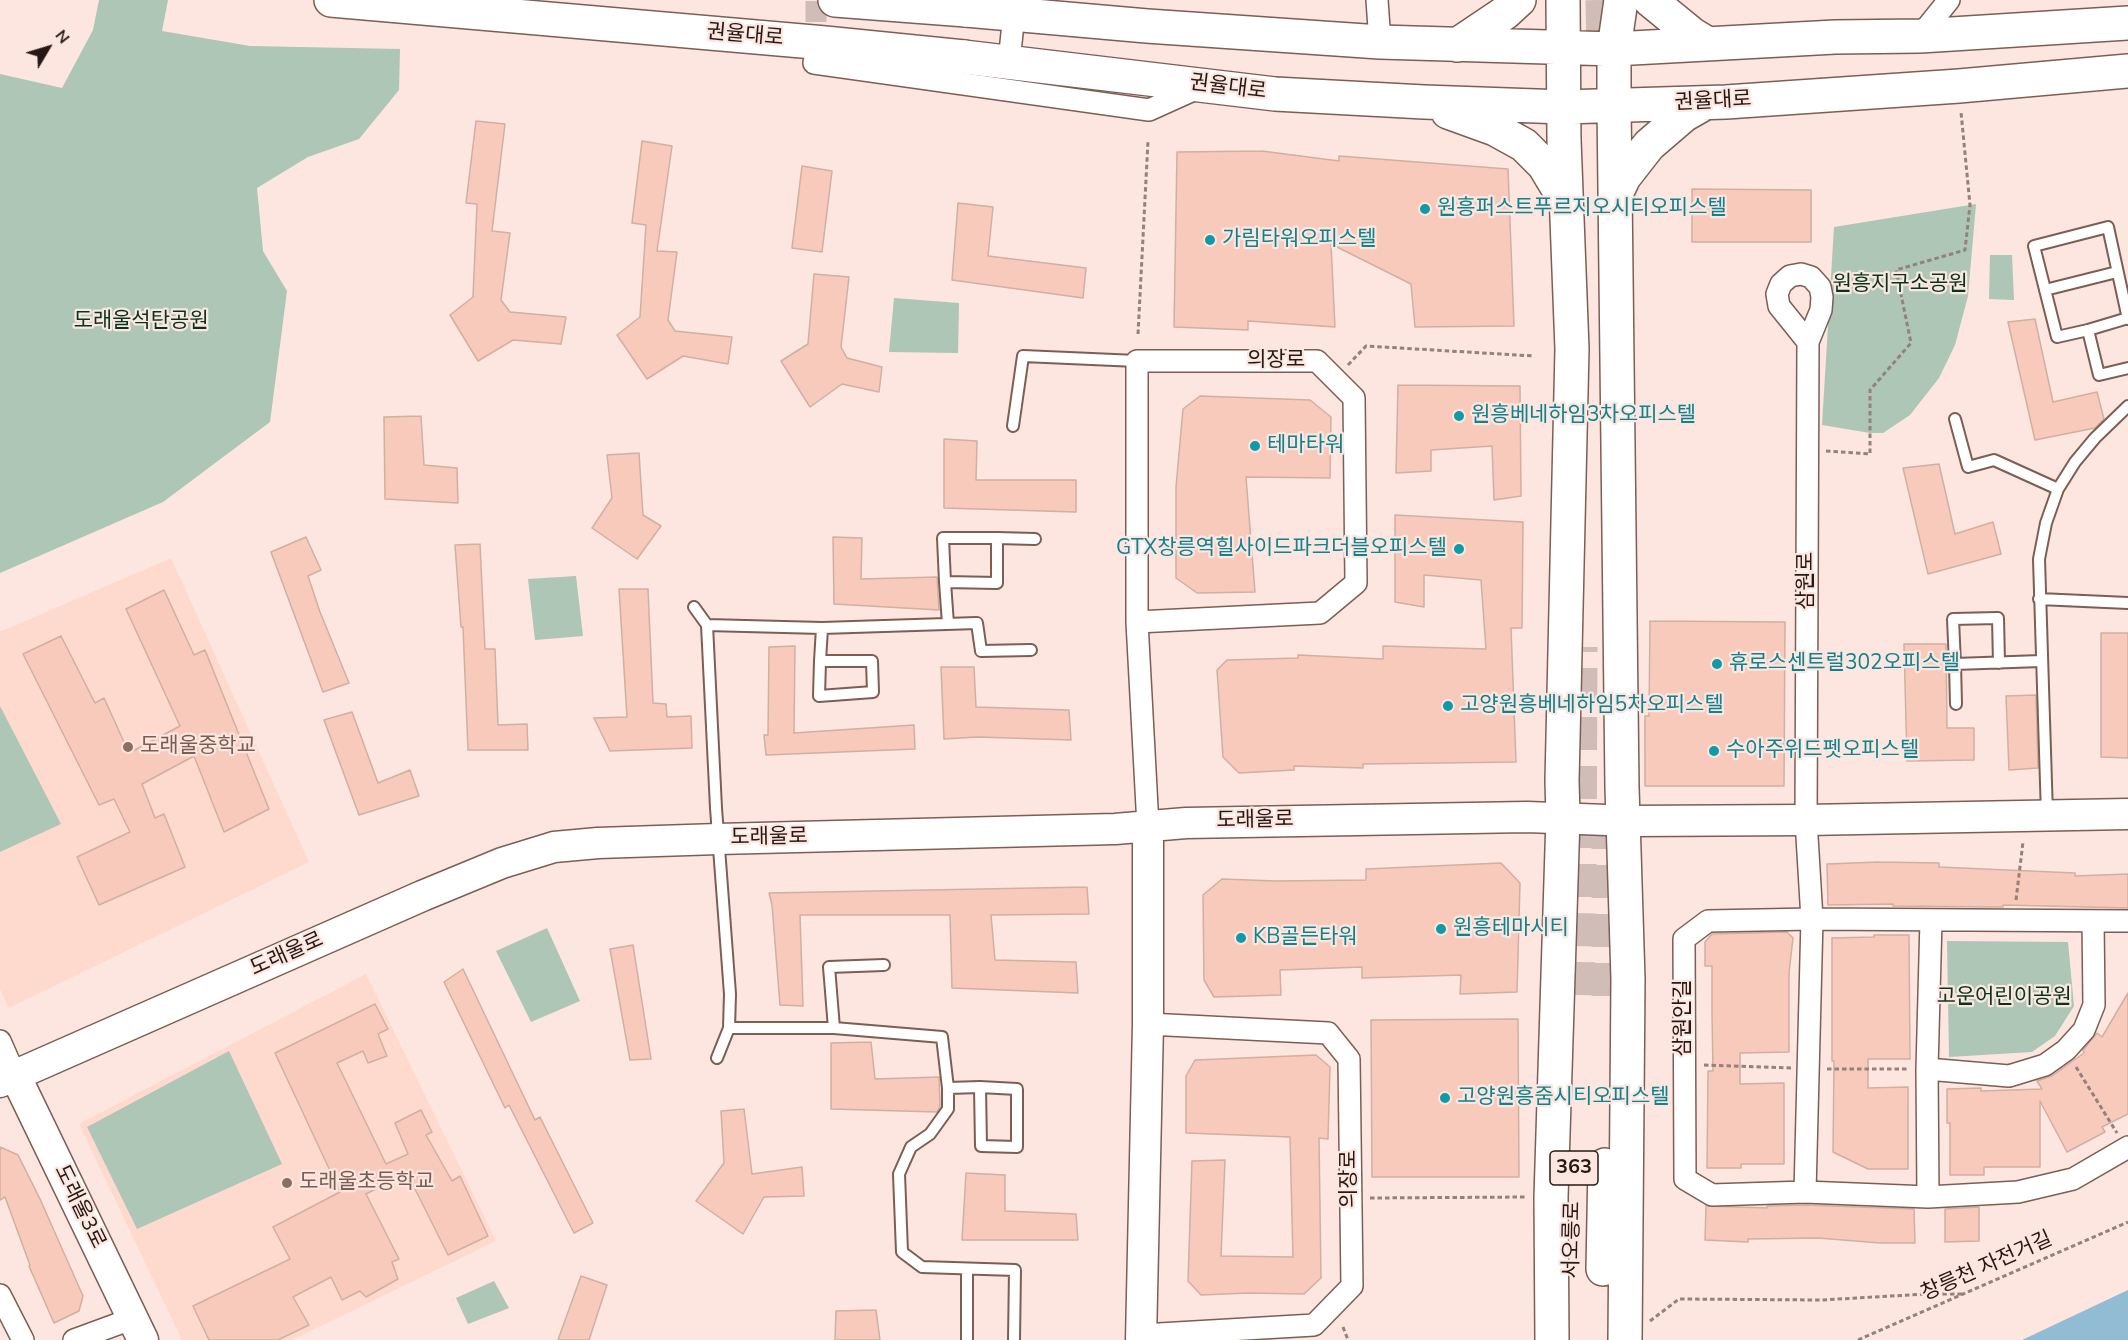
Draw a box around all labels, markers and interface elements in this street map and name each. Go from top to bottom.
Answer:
north arrow [18,18,78,78]
street label: 권율대로 [705,20,785,52]
text: N [50,25,75,48]
street label: 권율대로 [1188,71,1268,105]
street label: 권율대로 [1674,87,1752,117]
place label: 원흥퍼스트푸르지오시티오피스텔 [1437,196,1727,222]
marker: 원흥퍼스트푸르지오시티오피스텔 [1418,202,1432,216]
place label: 가림타워오피스텔 [1222,227,1377,253]
marker: 가림타워오피스텔 [1203,233,1217,247]
park label: 원흥지구소공원 [1832,272,1968,298]
park label: 도래울석탄공원 [73,309,209,335]
street label: 의장로 [1247,348,1305,374]
place label: 원흥베네하임3차오피스텔 [1471,403,1696,429]
marker: 원흥베네하임3차오피스텔 [1452,409,1466,423]
place label: 테마타워 [1267,433,1344,459]
marker: 테마타워 [1248,439,1262,453]
place label: GTX창릉역힐사이드파크더블오피스텔 [1116,536,1447,562]
marker: GTX창릉역힐사이드파크더블오피스텔 [1452,542,1466,556]
street label: 삼원로 [1794,552,1820,610]
place label: 휴로스센트럴302오피스텔 [1729,651,1960,677]
marker: 휴로스센트럴302오피스텔 [1710,657,1724,671]
place label: 고양원흥베네하임5차오피스텔 [1460,693,1724,719]
marker: 고양원흥베네하임5차오피스텔 [1441,699,1455,713]
place label: 도래울중학교 [140,734,256,760]
place label: 수아주위드펫오피스텔 [1726,738,1919,764]
marker: 도래울중학교 [121,740,135,754]
marker: 수아주위드펫오피스텔 [1707,744,1721,758]
street label: 도래울로 [1216,808,1294,834]
street label: 도래울로 [730,825,808,851]
place label: 원흥테마시티 [1453,916,1569,942]
marker: 원흥테마시티 [1434,922,1448,936]
place label: KB골든타워 [1253,925,1358,951]
street label: 도래울로 [247,928,327,982]
marker: KB골든타워 [1234,931,1248,945]
street label: 삼원안길 [1671,979,1697,1057]
park label: 고운어린이공원 [1936,985,2072,1011]
place label: 고양원흥줌시티오피스텔 [1457,1085,1670,1111]
marker: 고양원흥줌시티오피스텔 [1438,1091,1452,1105]
street label: 의장로 [1337,1150,1363,1208]
road number: 363 [1550,1151,1598,1185]
street label: 도래울3로 [48,1161,110,1253]
place label: 도래울초등학교 [299,1170,434,1196]
marker: 도래울초등학교 [280,1176,294,1190]
street label: 서오릉로 [1560,1201,1586,1279]
street label: 창릉천 자전거길 [1918,1227,2056,1307]

